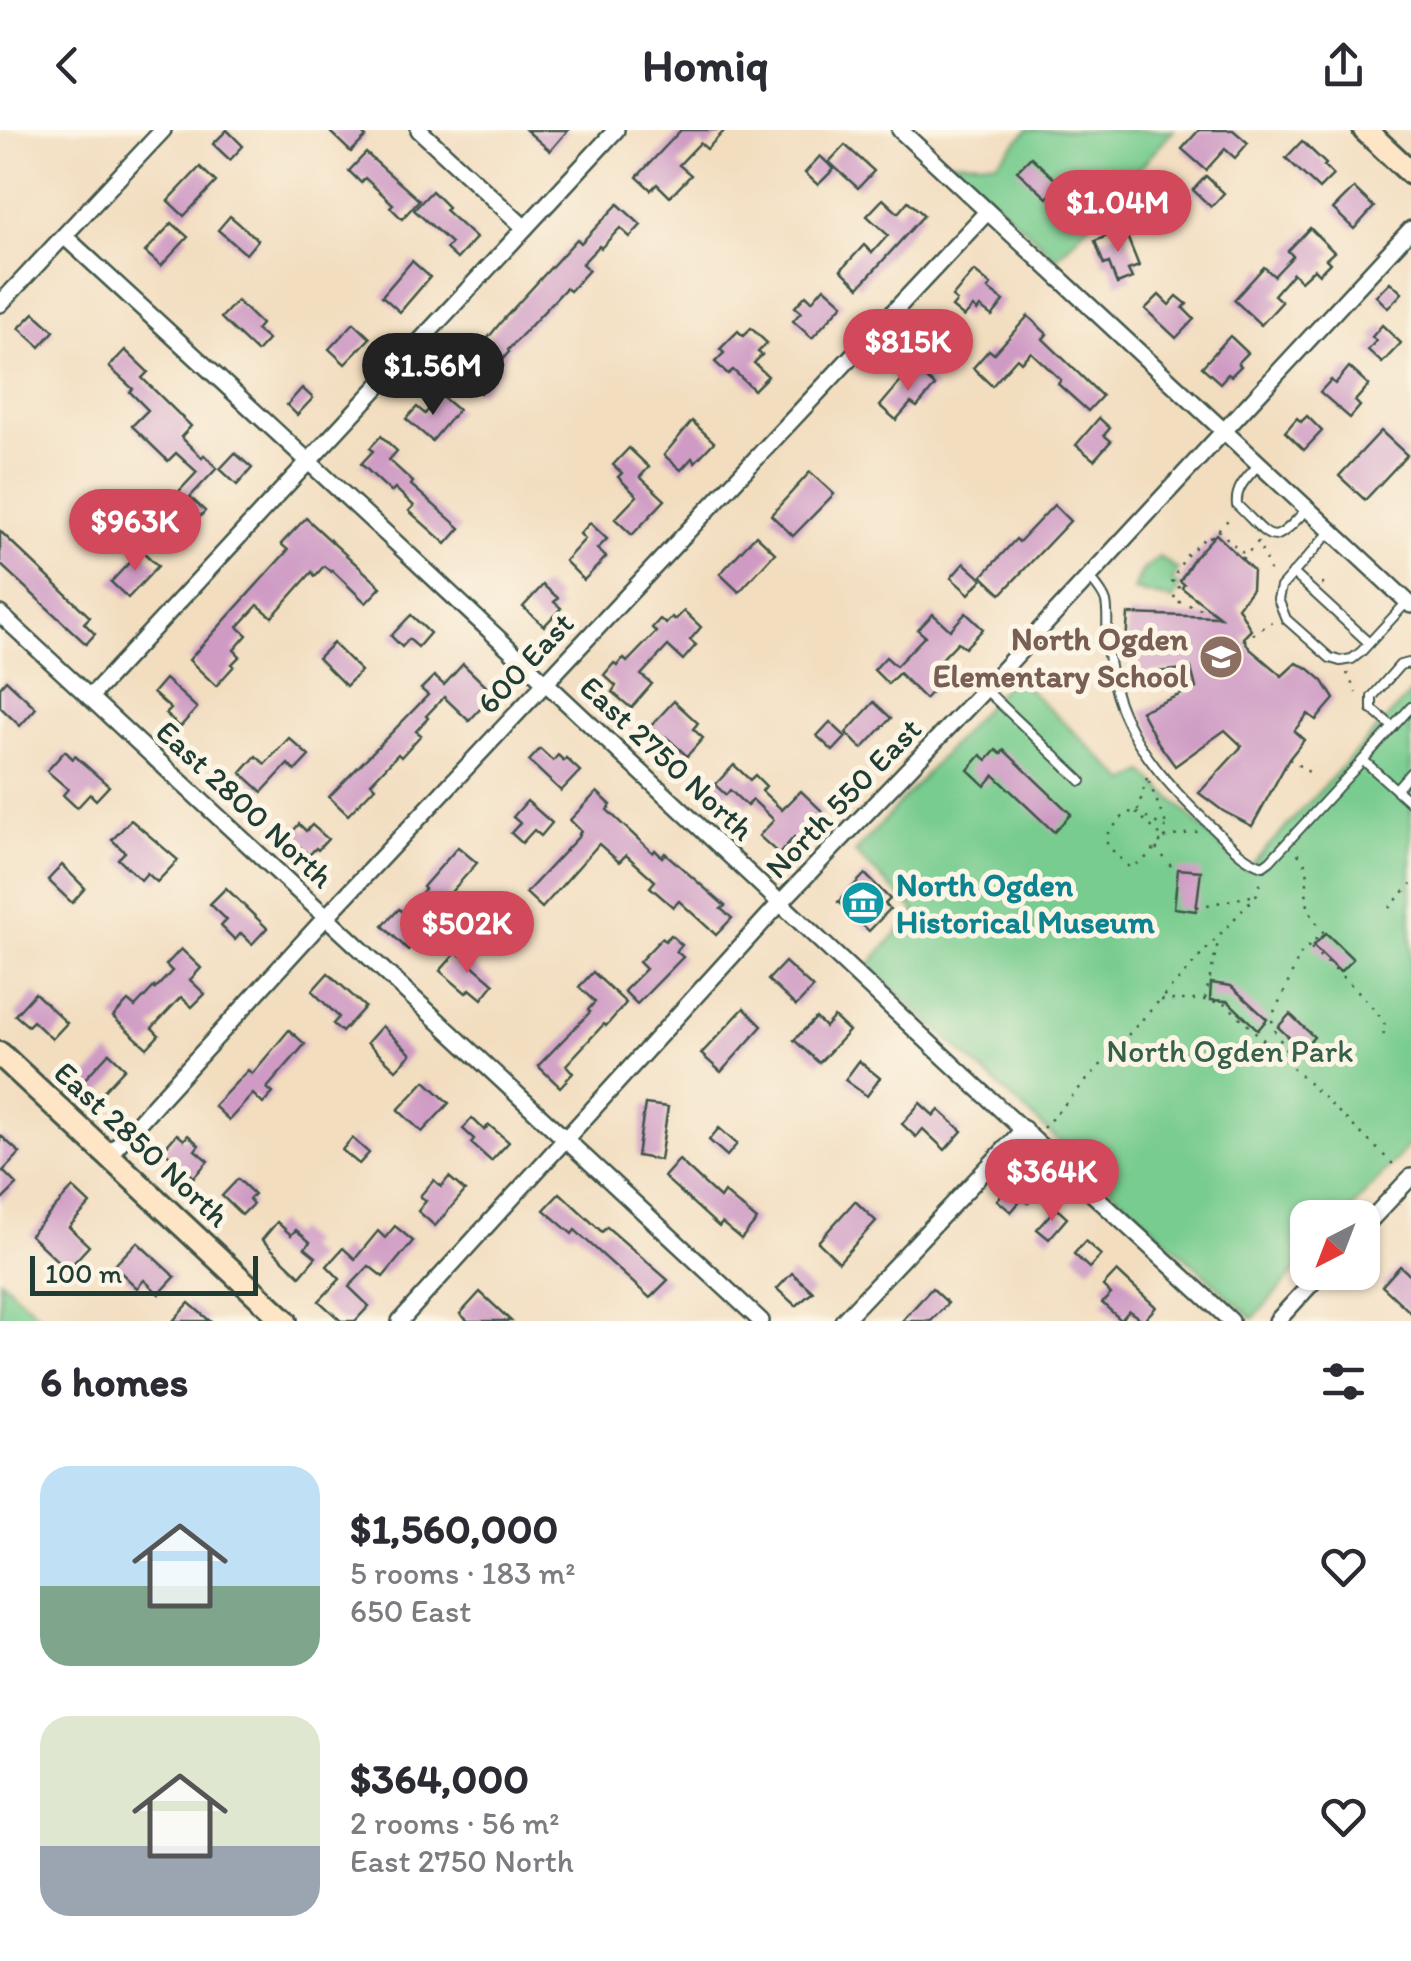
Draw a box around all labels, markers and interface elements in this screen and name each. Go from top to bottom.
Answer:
icon: back [40,38,95,93]
text: Homiq [642,38,769,92]
icon: share [1316,38,1371,93]
pin: $1.04M [1037,170,1199,255]
text: $1.04M [1066,183,1170,221]
pin: $815K [838,309,978,394]
text: $815K [865,322,951,360]
pin: $1.56M [352,333,514,418]
text: $1.56M [384,346,482,384]
pin: $963K [65,489,205,574]
text: $963K [91,502,179,540]
street label: 600 East [469,605,581,721]
place label: North Ogden Elementary School [933,620,1189,695]
school or university icon: North Ogden Elementary School [1198,634,1244,680]
street label: East 2750 North [572,668,762,848]
street label: North 550 East [757,710,929,886]
street label: East 2800 North [149,712,341,896]
place label: North Ogden Historical Museum [896,866,1155,941]
museum icon: North Ogden Historical Museum [840,880,886,926]
pin: $502K [397,891,537,976]
text: $502K [422,904,512,942]
park label: North Ogden Park [1106,1032,1354,1070]
street label: East 2850 North [47,1053,237,1235]
pin: $364K [982,1139,1122,1224]
text: $364K [1007,1152,1097,1190]
north arrow [1290,1200,1380,1290]
map controls [1290,1200,1380,1290]
scale bar [30,1251,258,1296]
text: 100 m [45,1256,122,1290]
icon: filters [1316,1354,1371,1409]
text: 6 homes [40,1356,188,1407]
text: $1,560,000 [350,1503,558,1554]
icon: home [120,1506,240,1626]
icon: heart [1316,1539,1371,1594]
text: 5 rooms · 183 m² [350,1554,576,1592]
text: 650 East [350,1592,471,1630]
text: $364,000 [350,1753,529,1804]
icon: home [120,1756,240,1876]
icon: heart [1316,1789,1371,1844]
text: 2 rooms · 56 m² [350,1804,559,1842]
text: East 2750 North [350,1842,574,1880]

